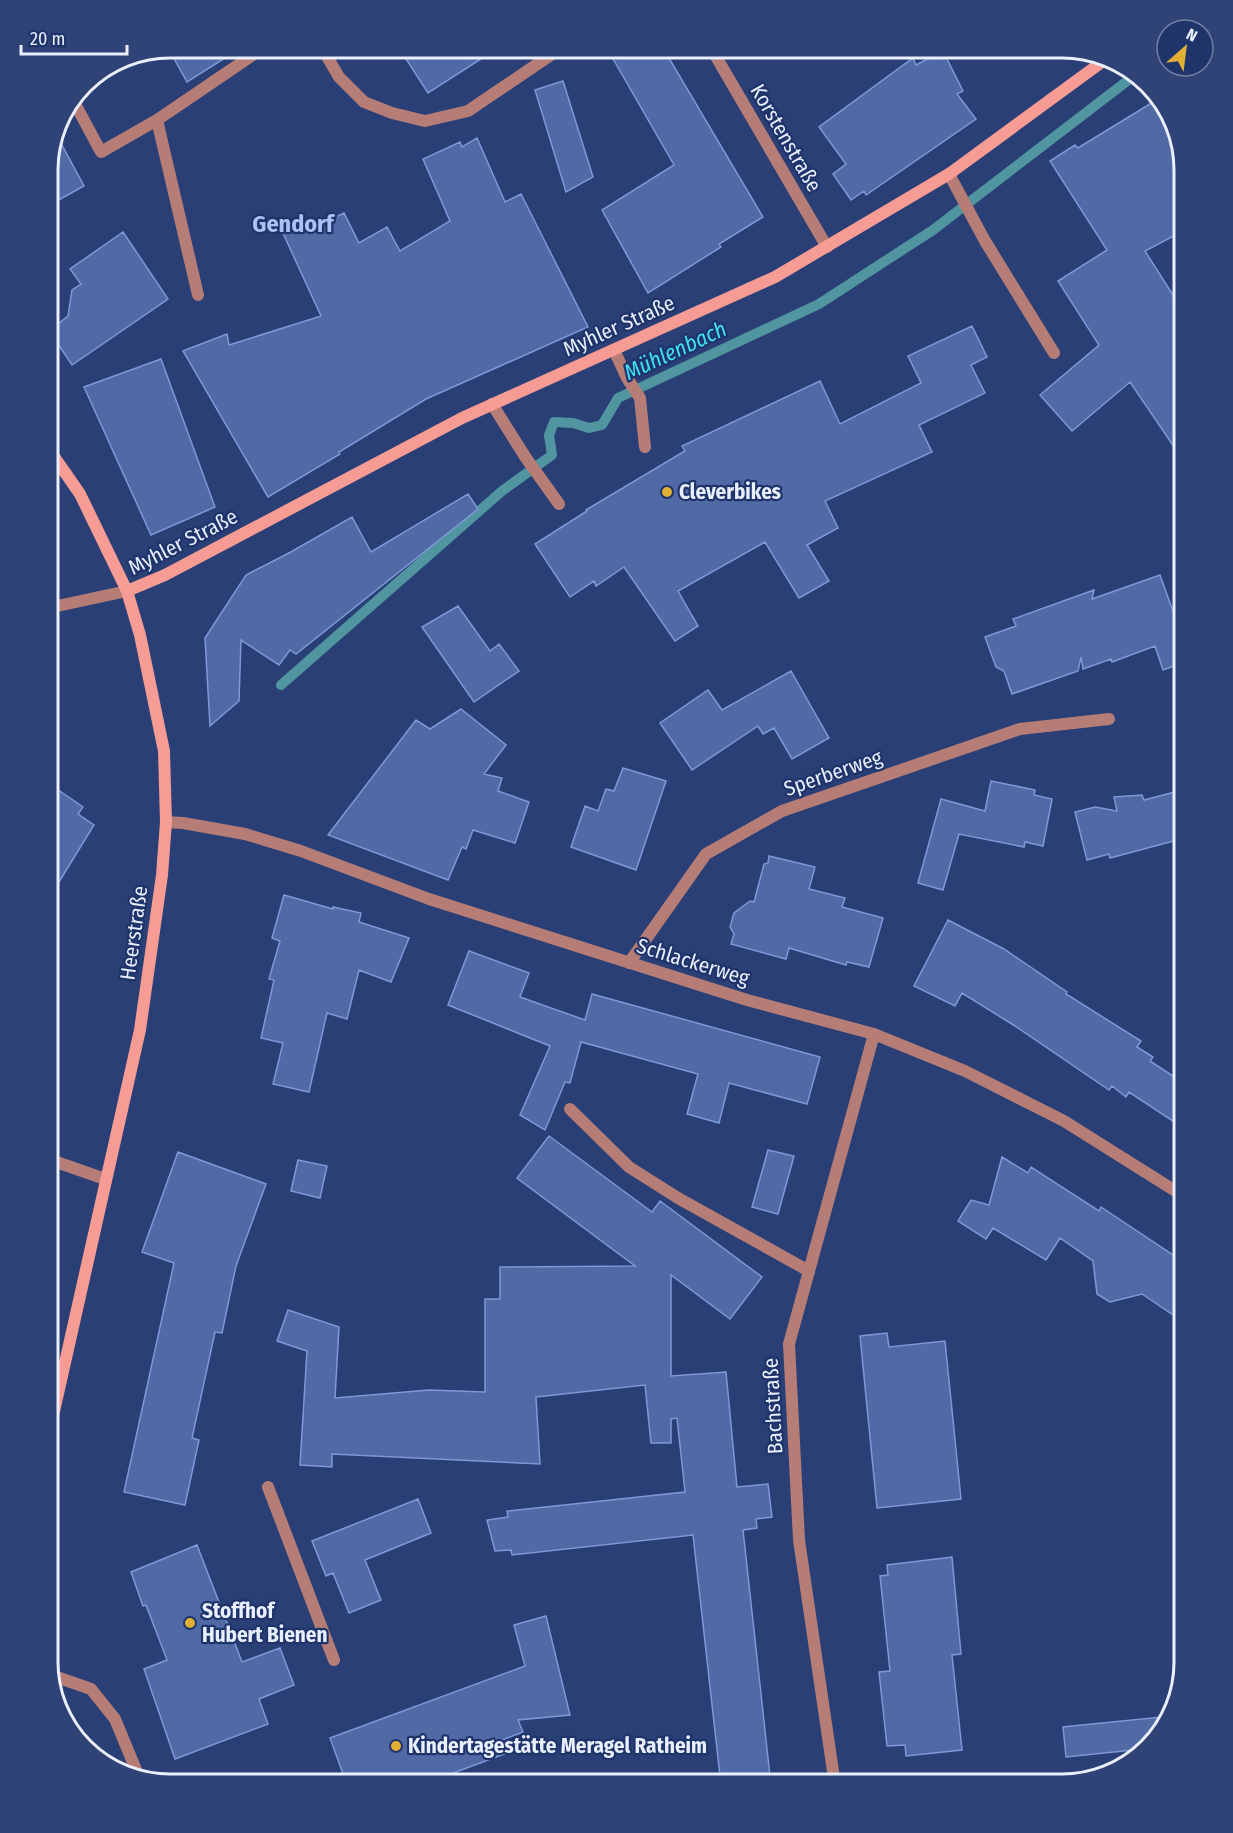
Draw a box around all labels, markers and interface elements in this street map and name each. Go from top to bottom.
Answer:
scale bar [21,18,128,56]
north arrow [1155,18,1215,78]
text: N [1183,25,1201,46]
text: 20 m [30,28,65,50]
street label: Korstenstraße [745,79,827,197]
district label: Gendorf [252,210,336,238]
street label: Myhler Straße [559,290,679,362]
water label: Mühlenbach [620,315,731,386]
place label: Cleverbikes [679,479,781,505]
marker: Cleverbikes [660,485,674,499]
street label: Myhler Straße [124,503,242,581]
street label: Sperberweg [780,744,886,802]
street label: Heerstraße [115,884,153,982]
street label: Schlackerweg [633,933,753,991]
street label: Bachstraße [757,1357,789,1455]
place label: Stoffhof Hubert Bienen [202,1598,328,1648]
marker: Stoffhof Hubert Bienen [183,1616,197,1630]
place label: Kindertagestätte Meragel Ratheim [408,1733,707,1759]
marker: Kindertagestätte Meragel Ratheim [389,1739,403,1753]

